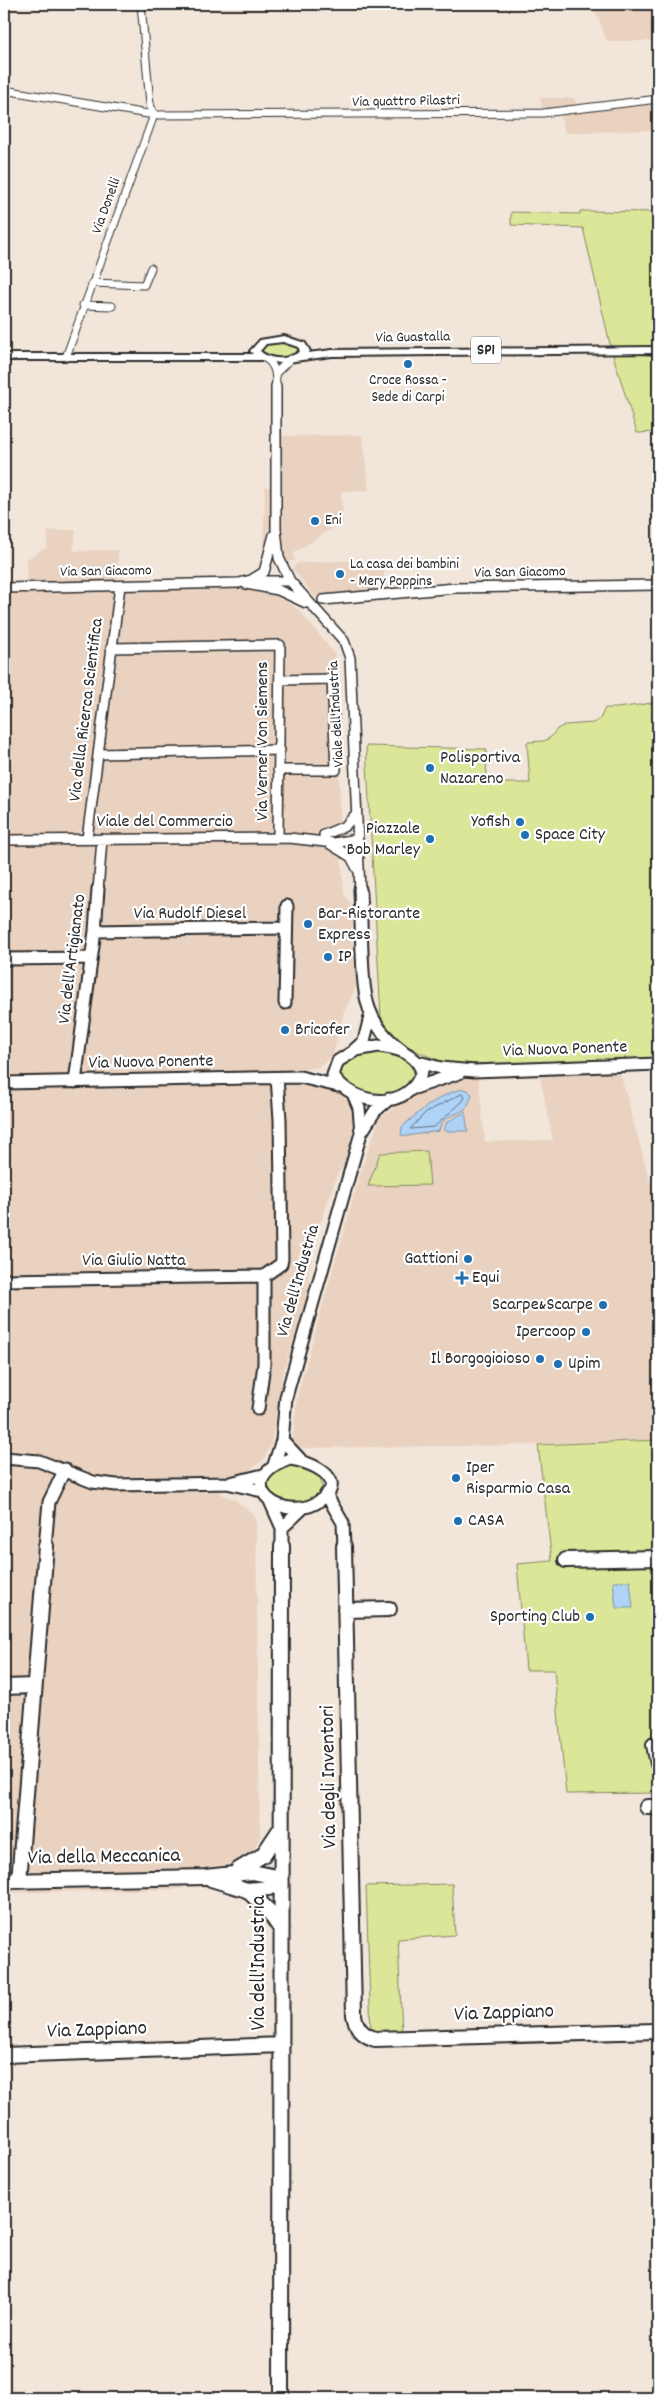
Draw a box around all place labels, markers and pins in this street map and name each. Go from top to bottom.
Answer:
marker: Croce Rossa - Sede di Carpi [402,358,414,370]
place label: Croce Rossa - Sede di Carpi [369,370,447,409]
place label: Eni [325,510,342,532]
marker: Eni [309,515,321,527]
place label: La casa dei bambini - Mery Poppins [350,554,459,593]
marker: La casa dei bambini - Mery Poppins [334,568,346,580]
place label: Polisportiva Nazareno [440,746,521,792]
marker: Polisportiva Nazareno [424,762,436,774]
place label: Yofish [471,810,510,835]
marker: Yofish [514,816,526,828]
place label: Piazzale Bob Marley [346,817,421,863]
place label: Space City [535,823,606,848]
marker: Space City [519,829,531,841]
marker: Piazzale Bob Marley [424,833,436,845]
place label: Bar-Ristorante Express [318,902,420,948]
marker: Bar-Ristorante Express [302,918,314,930]
place label: IP [338,945,352,970]
marker: IP [322,951,334,963]
place label: Bricofer [295,1018,350,1043]
marker: Bricofer [279,1024,291,1036]
place label: Gattioni [404,1247,458,1272]
marker: Gattioni [462,1253,474,1265]
place label: Equi [472,1266,499,1291]
marker: Equi [456,1272,468,1284]
place label: Scarpe&Scarpe [492,1293,593,1318]
marker: Scarpe&Scarpe [597,1299,609,1311]
place label: Ipercoop [516,1320,576,1345]
marker: Ipercoop [580,1326,592,1338]
place label: Il Borgogioioso [431,1347,530,1372]
place label: Upim [568,1352,601,1377]
marker: Il Borgogioioso [534,1353,546,1365]
marker: Upim [552,1358,564,1370]
place label: Iper Risparmio Casa [466,1456,571,1502]
marker: Iper Risparmio Casa [450,1472,462,1484]
place label: CASA [468,1509,505,1534]
marker: CASA [452,1515,464,1527]
place label: Sporting Club [490,1605,580,1630]
marker: Sporting Club [584,1611,596,1623]

